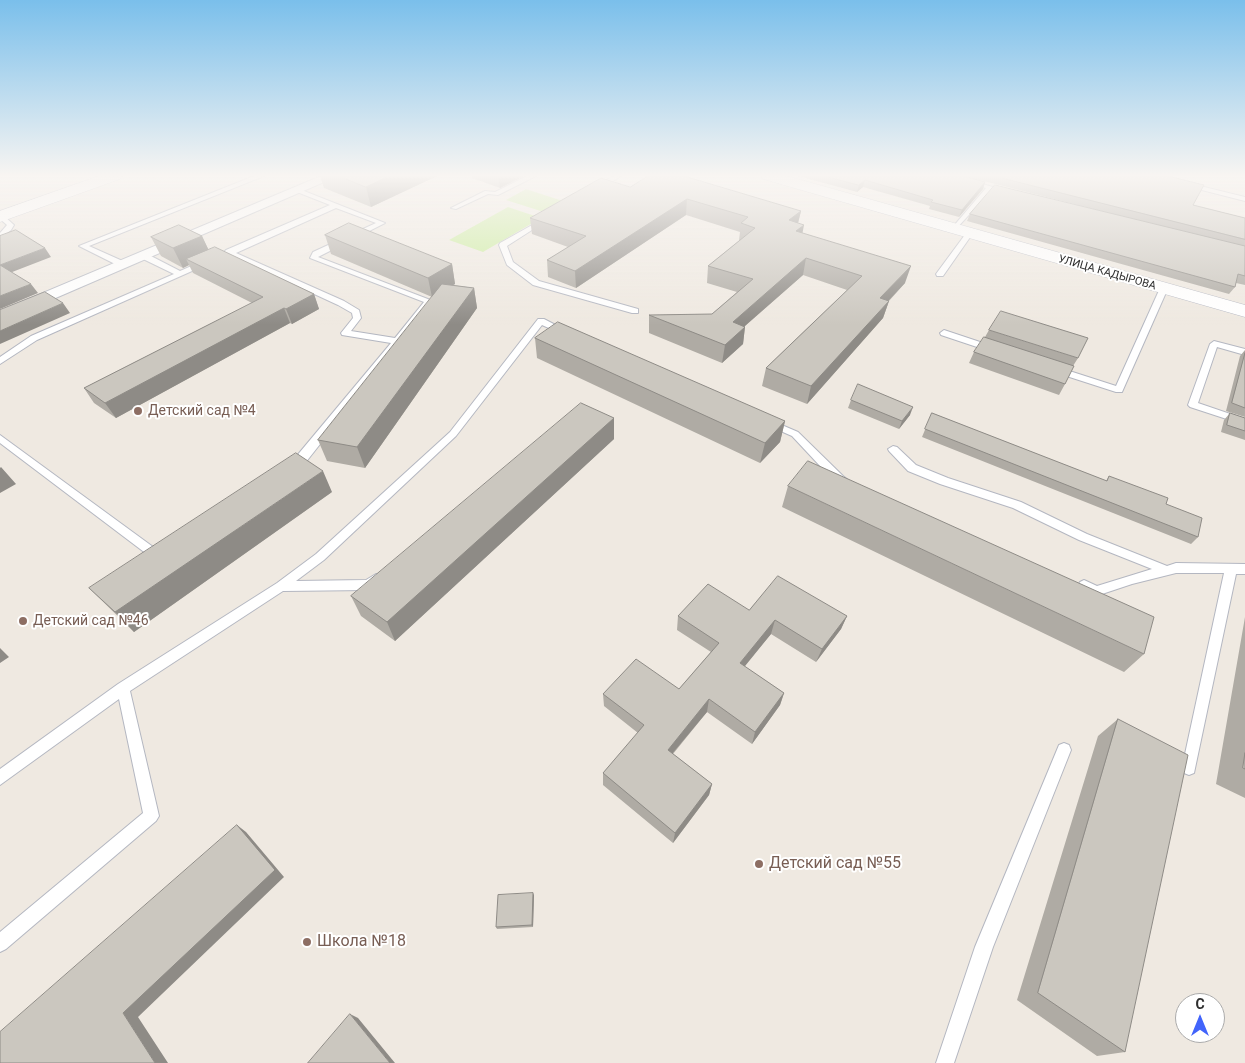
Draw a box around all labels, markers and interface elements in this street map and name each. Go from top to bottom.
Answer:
street label: УЛИЦА КАДЫРОВА [1057,253,1157,293]
place label: Детский сад №4 [148,403,256,419]
marker: Детский сад №4 [132,405,144,417]
place label: Детский сад №46 [33,613,149,629]
marker: Детский сад №46 [17,615,29,627]
place label: Детский сад №55 [769,854,901,874]
marker: Детский сад №55 [753,858,765,870]
place label: Школа №18 [317,932,406,952]
marker: Школа №18 [301,936,313,948]
north arrow [1175,993,1225,1043]
text: С [1195,996,1205,1012]

